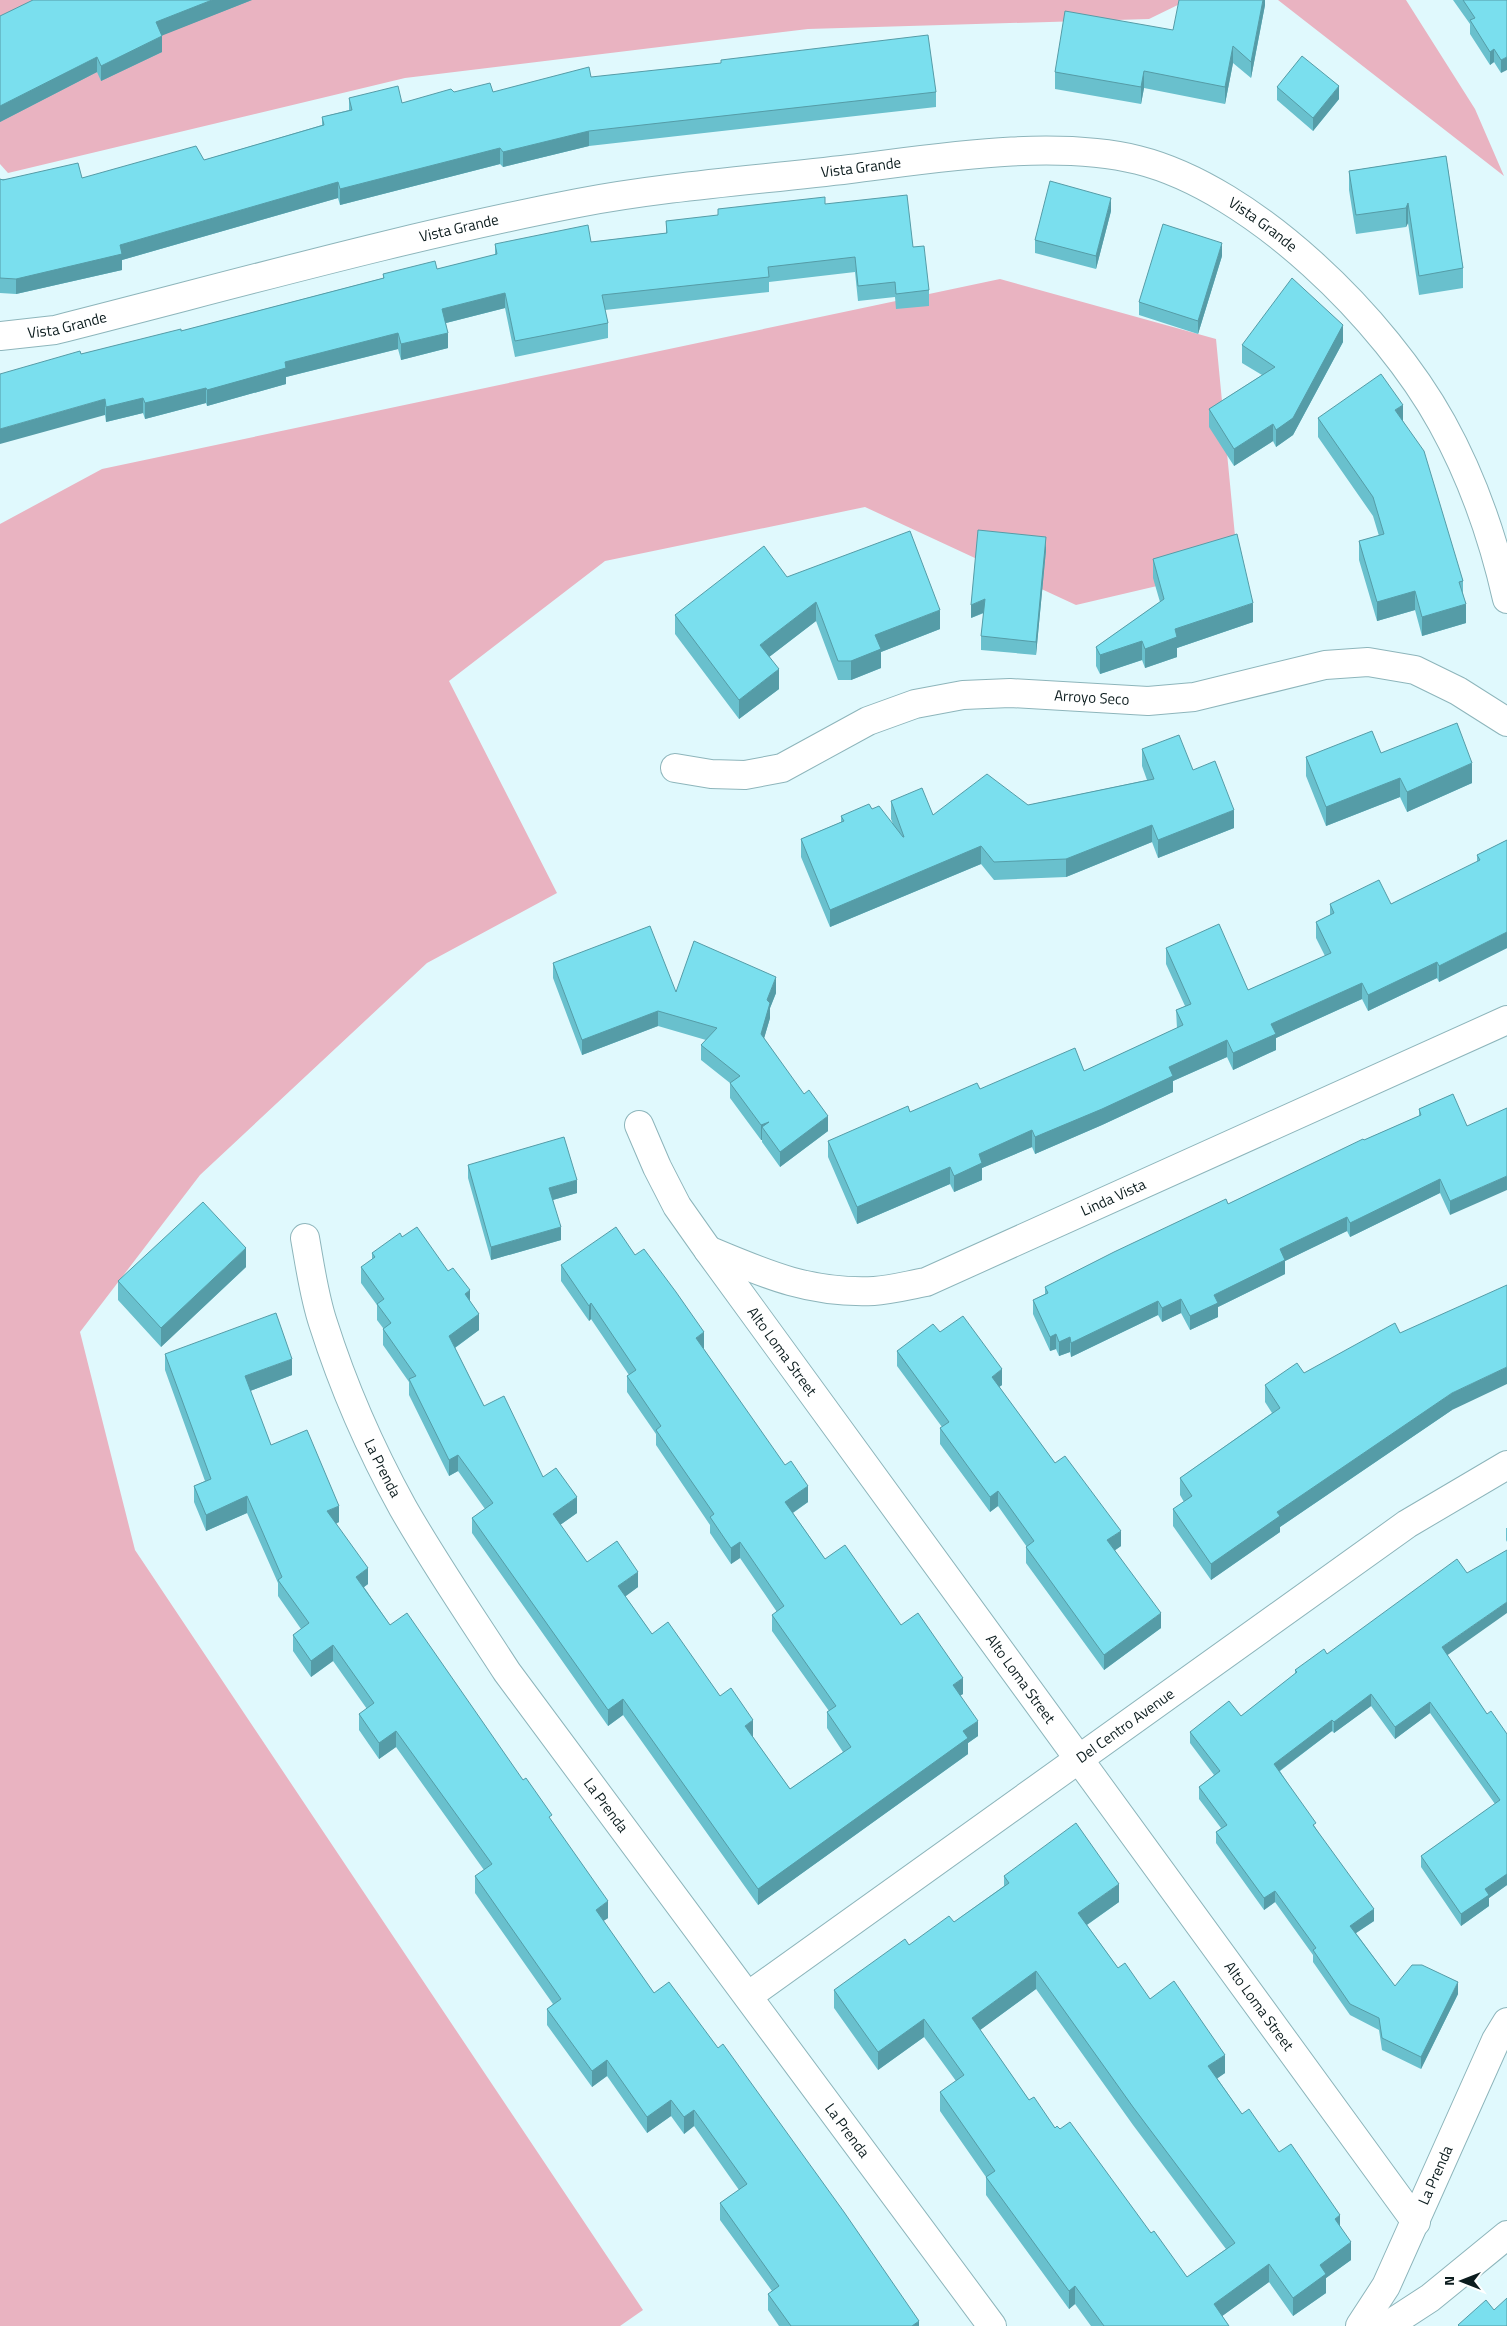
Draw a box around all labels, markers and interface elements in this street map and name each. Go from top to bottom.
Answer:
street label: Vista Grande [820,151,902,183]
street label: Vista Grande [1224,191,1303,257]
street label: Vista Grande [417,208,501,248]
street label: Vista Grande [26,305,109,344]
street label: Arroyo Seco [1054,684,1130,711]
street label: Linda Vista [1077,1172,1150,1222]
street label: Alto Loma Street [742,1302,823,1401]
street label: La Prenda [359,1435,408,1502]
street label: Alto Loma Street [980,1629,1062,1729]
street label: Del Centro Avenue [1071,1682,1179,1769]
street label: La Prenda [578,1773,635,1838]
street label: Alto Loma Street [1219,1956,1300,2056]
street label: La Prenda [819,2098,876,2163]
street label: La Prenda [1412,2141,1459,2209]
north arrow [1437,2256,1487,2306]
text: N [1438,2276,1459,2286]

